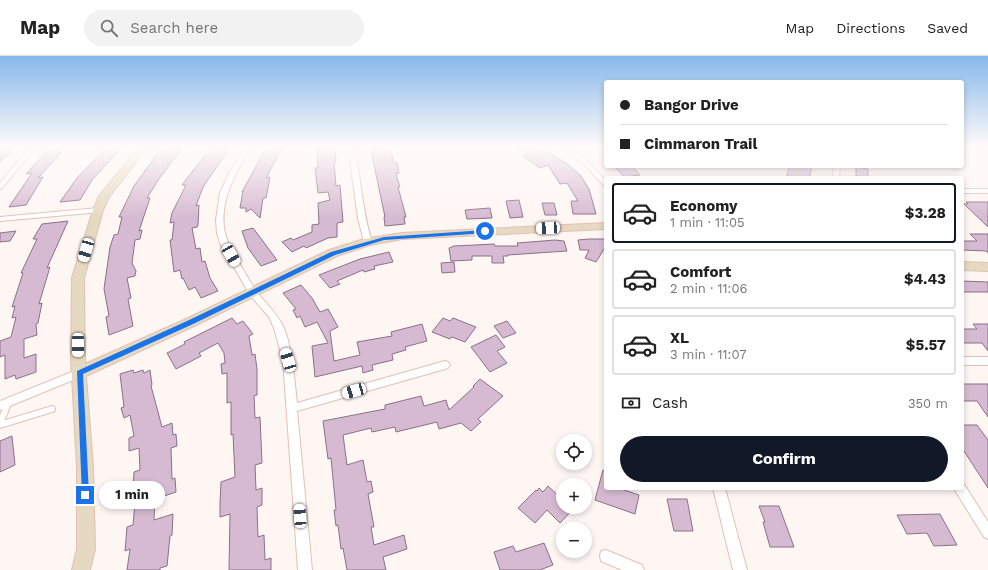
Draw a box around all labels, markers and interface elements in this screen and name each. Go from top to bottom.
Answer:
search box [84,10,364,46]
text: Map [20,16,60,39]
icon: search [98,17,120,39]
text: Search here [130,19,218,37]
text: Map [786,20,814,36]
text: Directions [836,20,905,36]
text: Saved [927,20,968,36]
text: Bangor Drive [644,96,739,114]
text: Cimmaron Trail [644,135,757,153]
icon: car [622,195,658,231]
text: Economy [670,197,737,215]
text: $3.28 [905,204,946,222]
text: 1 min · 11:05 [670,215,745,230]
car [536,221,560,235]
route start [476,222,494,240]
car [77,237,95,263]
car [220,242,242,268]
icon: car [622,261,658,297]
text: Comfort [670,263,731,281]
text: $4.43 [904,270,946,288]
text: 2 min · 11:06 [670,281,747,296]
icon: car [622,327,658,363]
text: XL [670,329,689,347]
car [72,333,84,357]
text: $5.57 [906,336,946,354]
car [279,347,297,373]
text: 3 min · 11:07 [670,347,747,362]
car [341,382,367,400]
icon: cash [620,392,642,414]
text: Cash [652,394,688,412]
text: 350 m [908,396,948,411]
map controls [556,434,592,558]
button: locate [556,434,592,470]
button: Confirm [620,436,948,482]
button: + [556,478,592,514]
callout: 1 min [99,481,165,509]
route end [76,486,94,504]
text: 1 min [115,487,149,502]
car [293,504,307,528]
button: − [556,522,592,558]

